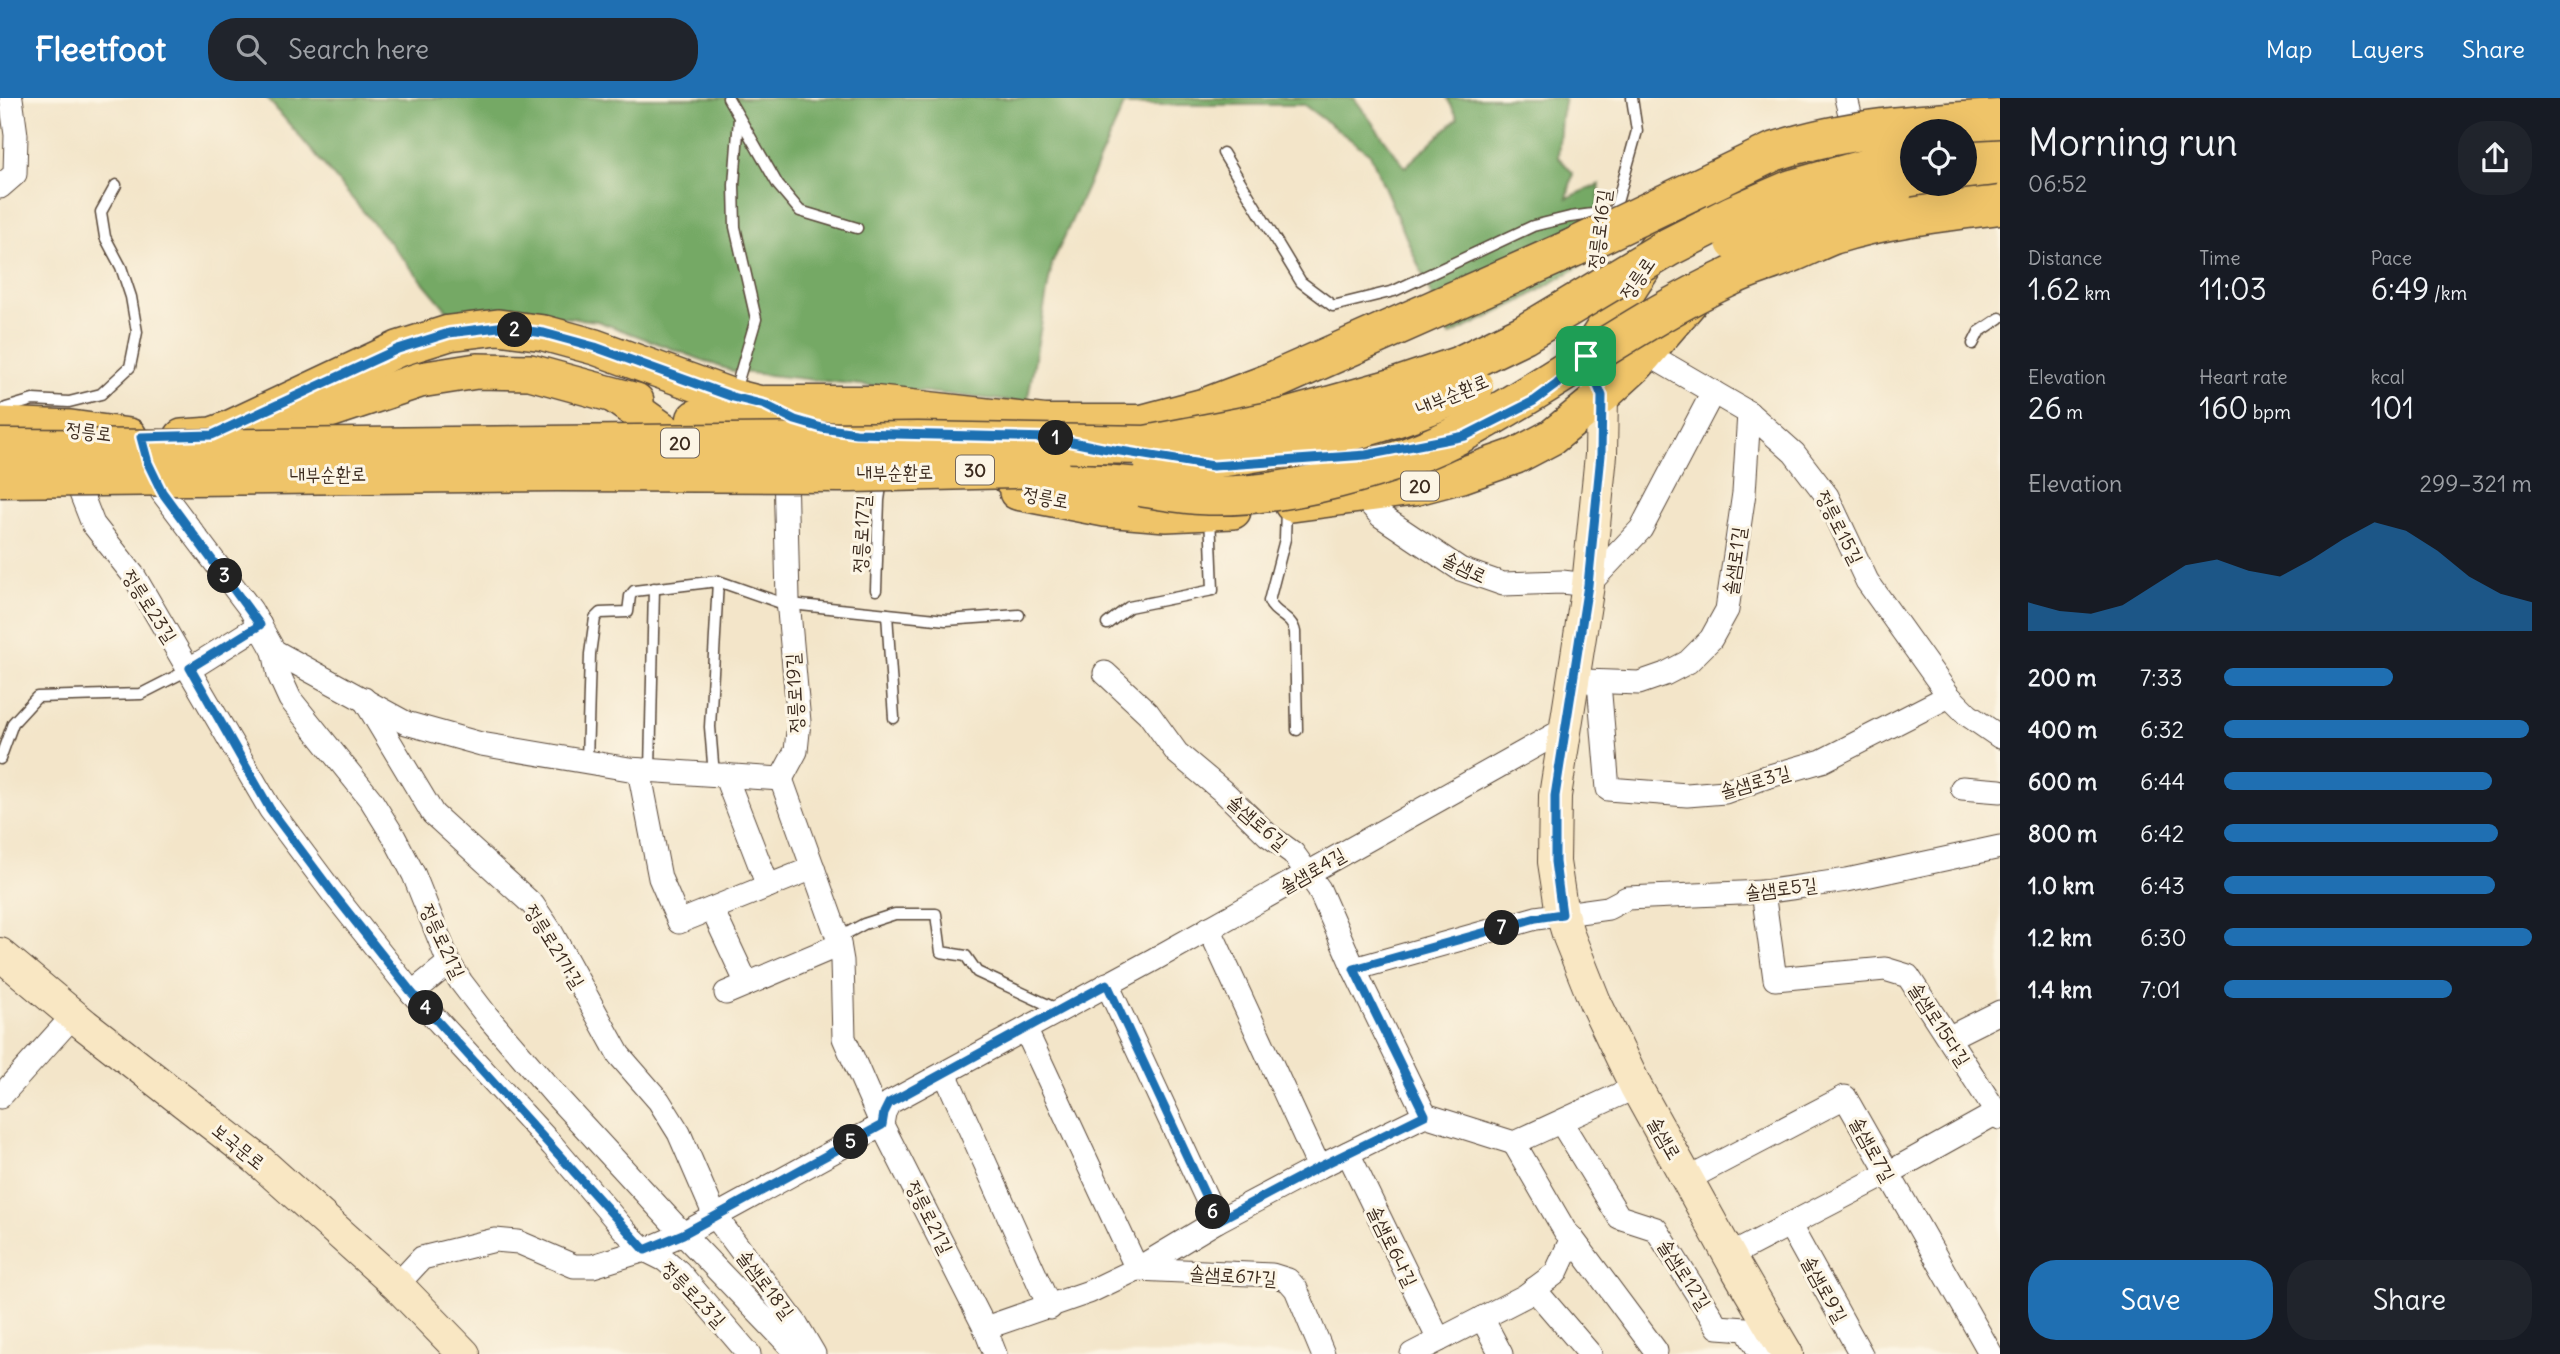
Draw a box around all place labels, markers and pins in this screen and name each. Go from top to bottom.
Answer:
pin: 2 [498,313,532,348]
pin [1556,326,1616,386]
pin: 1 [1038,420,1074,456]
pin: 3 [208,559,243,594]
pin: 7 [1484,910,1520,946]
pin: 4 [408,990,444,1026]
pin: 5 [834,1124,868,1160]
pin: 6 [1196,1194,1230,1230]

